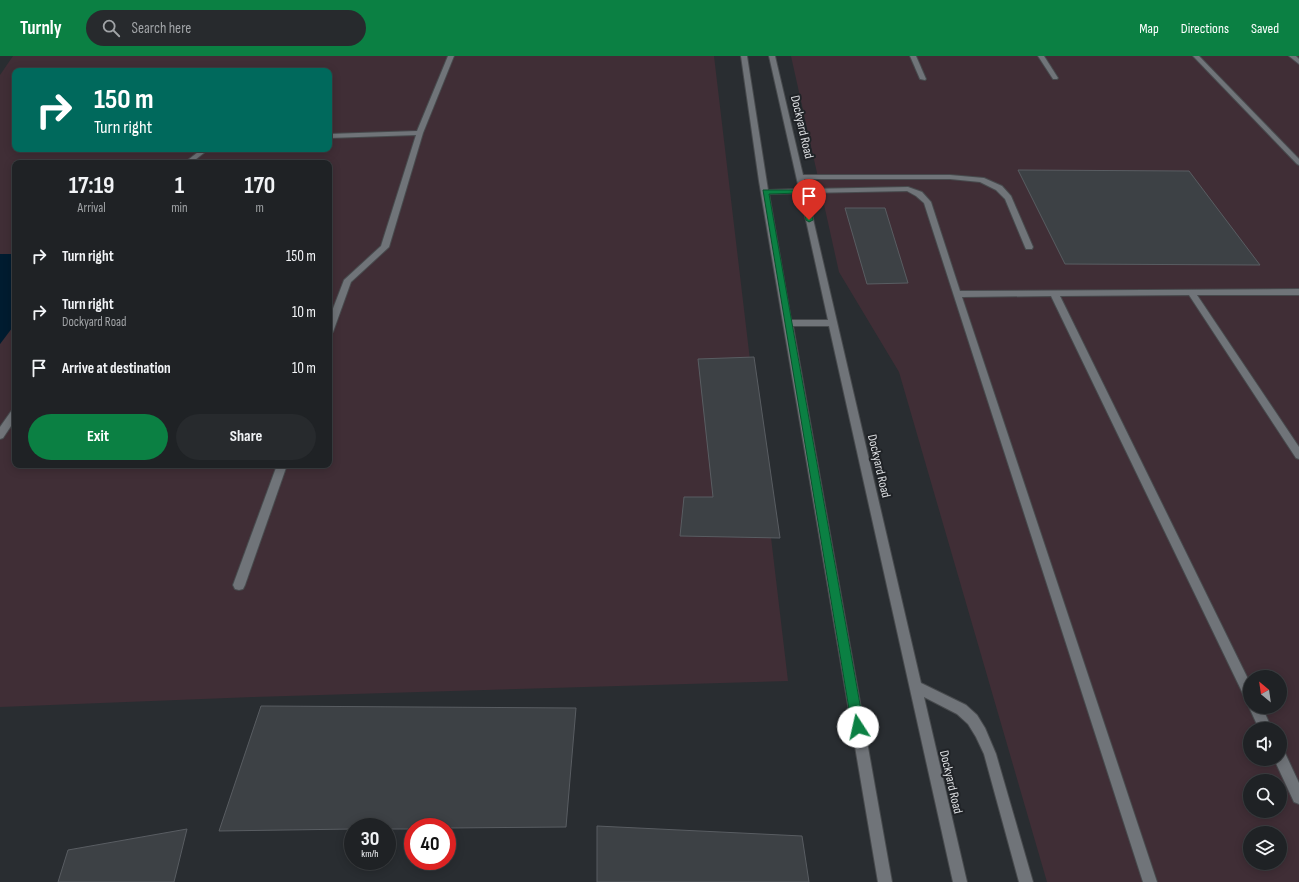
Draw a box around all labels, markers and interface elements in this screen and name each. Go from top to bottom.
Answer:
search box [86,10,366,46]
text: Turnly [20,17,62,40]
icon: search [100,17,122,39]
text: Search here [132,19,191,38]
text: Map [1139,20,1159,37]
text: Directions [1181,20,1229,37]
text: Saved [1251,20,1279,37]
text: 150 m [94,83,154,116]
icon: right [28,84,80,136]
street label: Dockyard Road [787,94,817,160]
text: Turn right [94,117,152,138]
text: 17:19 [69,171,114,200]
text: 1 [175,171,184,200]
text: 170 [244,171,275,200]
pin [792,179,826,220]
icon: arrive [798,185,820,207]
text: Arrival [78,200,106,216]
text: min [171,200,188,216]
text: m [256,200,264,216]
icon: right [28,245,50,267]
text: Turn right [62,247,114,266]
text: 150 m [286,247,316,266]
text: Turn right [62,295,114,314]
icon: right [28,301,50,323]
text: 10 m [292,303,316,322]
text: Dockyard Road [62,314,126,330]
icon: arrive [28,357,50,379]
text: Arrive at destination [62,359,171,378]
text: 10 m [292,359,316,378]
button: Exit [28,414,168,460]
button: Share [176,414,316,460]
street label: Dockyard Road [864,433,894,499]
north arrow [1243,670,1287,714]
map controls [1243,670,1287,870]
position arrow [837,706,879,748]
button: sound [1243,722,1287,766]
street label: Dockyard Road [936,749,966,815]
button: search [1243,774,1287,818]
speed limit sign: 40 [404,818,456,870]
button: layers [1243,826,1287,870]
text: 30 [361,827,379,851]
text: km/h [361,848,379,860]

